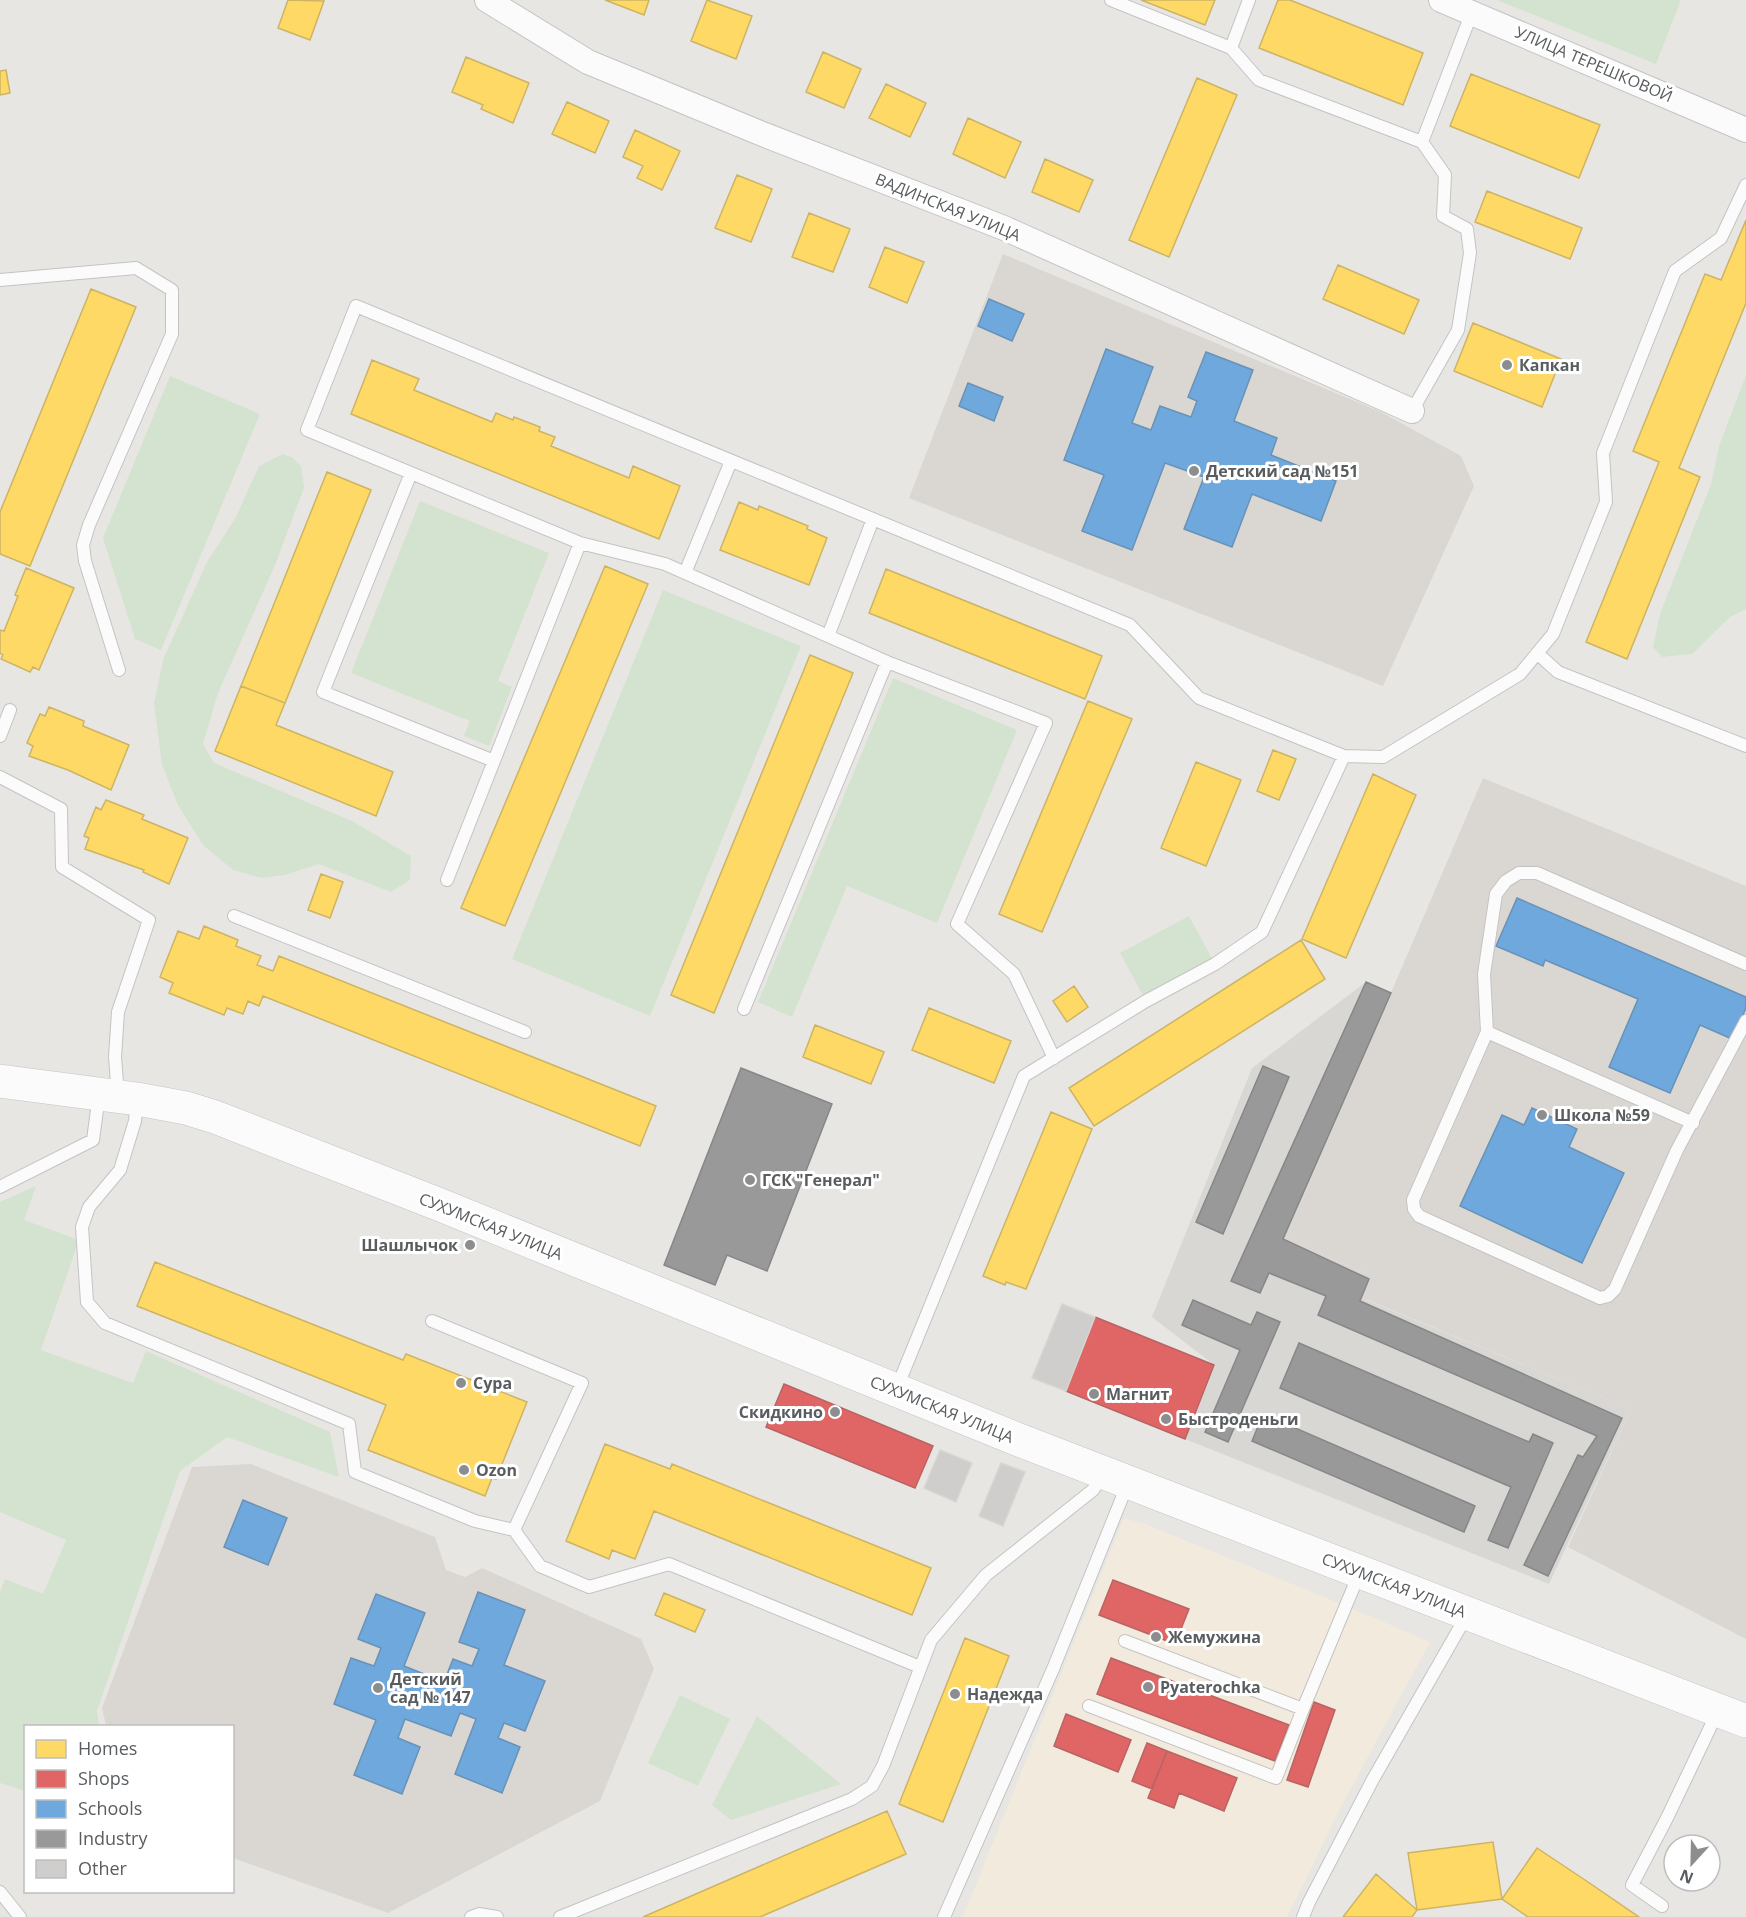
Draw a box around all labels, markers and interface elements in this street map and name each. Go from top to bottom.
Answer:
street label: УЛИЦА ТЕРЕШКОВОЙ [1512,21,1676,107]
street label: ВАДИНСКАЯ УЛИЦА [872,168,1025,247]
place label: Капкан [1519,354,1580,376]
marker: Капкан [1500,358,1514,372]
place label: Детский сад №151 [1206,460,1358,482]
marker: Детский сад №151 [1187,464,1201,478]
place label: Школа №59 [1554,1104,1650,1126]
marker: Школа №59 [1535,1108,1549,1122]
place label: ГСК "Генерал" [762,1169,880,1191]
marker: ГСК "Генерал" [743,1173,757,1187]
street label: СУХУМСКАЯ УЛИЦА [416,1187,567,1265]
place label: Шашлычок [361,1234,458,1256]
marker: Шашлычок [463,1238,477,1252]
street label: СУХУМСКАЯ УЛИЦА [867,1370,1018,1448]
place label: Сура [473,1372,512,1394]
marker: Сура [454,1376,468,1390]
place label: Магнит [1106,1383,1170,1405]
marker: Магнит [1087,1387,1101,1401]
place label: Скидкино [739,1401,823,1423]
marker: Скидкино [828,1405,842,1419]
place label: Быстроденьги [1178,1408,1299,1430]
marker: Быстроденьги [1159,1412,1173,1426]
place label: Ozon [476,1459,517,1481]
marker: Ozon [457,1463,471,1477]
street label: СУХУМСКАЯ УЛИЦА [1319,1547,1470,1623]
place label: Жемужина [1168,1626,1261,1648]
marker: Жемужина [1149,1630,1163,1644]
place label: Детский сад № 147 [390,1668,471,1708]
place label: Pyaterochka [1160,1676,1261,1698]
marker: Pyaterochka [1141,1680,1155,1694]
marker: Детский сад № 147 [371,1681,385,1695]
place label: Надежда [967,1683,1043,1705]
marker: Надежда [948,1687,962,1701]
legend [24,1725,234,1893]
text: Homes [78,1736,137,1760]
text: Shops [78,1766,129,1790]
text: Schools [78,1796,142,1820]
text: Industry [78,1826,148,1850]
north arrow [1662,1833,1722,1893]
text: Other [78,1856,128,1880]
text: N [1676,1864,1697,1890]

